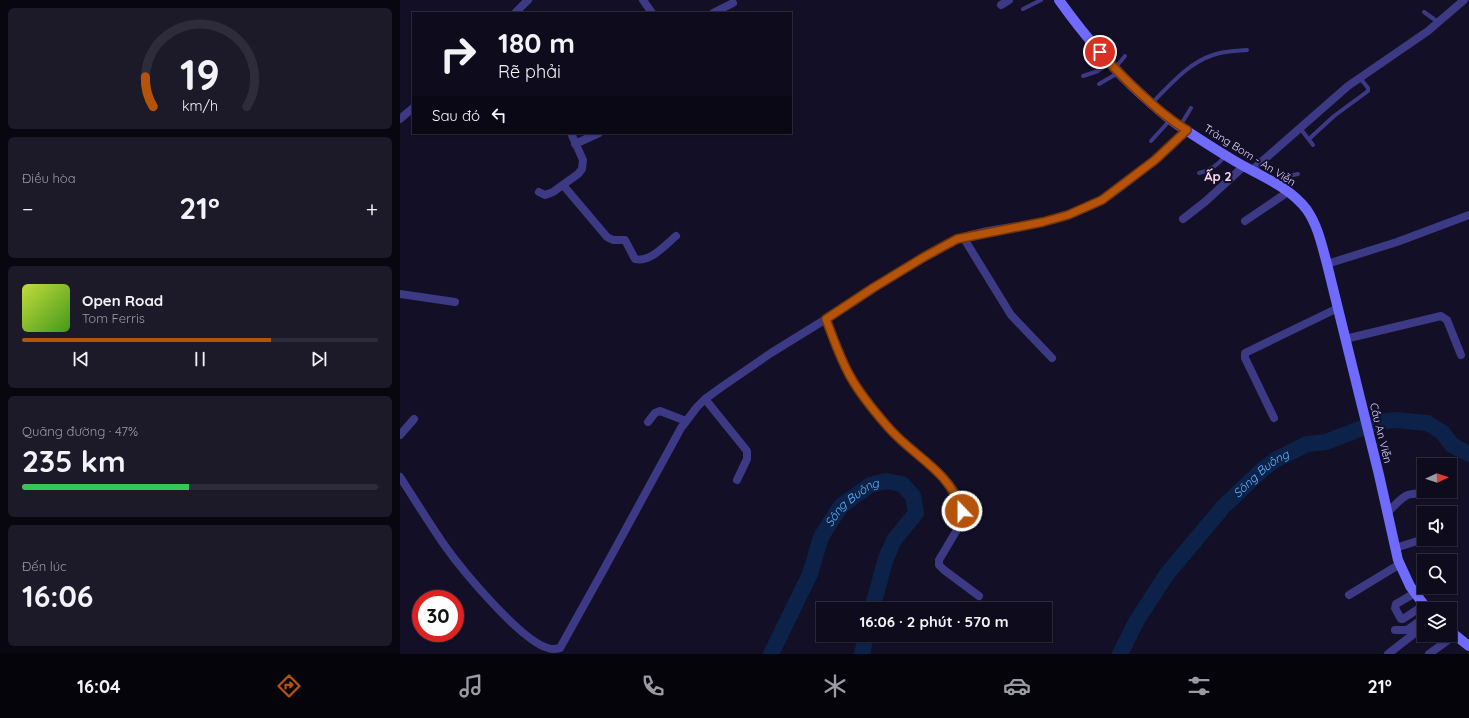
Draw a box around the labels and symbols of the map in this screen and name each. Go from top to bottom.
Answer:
pin [1083,35,1117,69]
street label: Trảng Bom - An Viễn [1201,121,1299,189]
district label: Ấp 2 [1204,168,1232,184]
street label: Cầu An Viễn [1367,401,1395,465]
water label: Sông Buông [1230,446,1293,501]
north arrow [1417,458,1457,498]
water label: Sông Buông [821,475,882,529]
position arrow [941,490,983,532]
speed limit sign: 30 [412,590,464,642]

